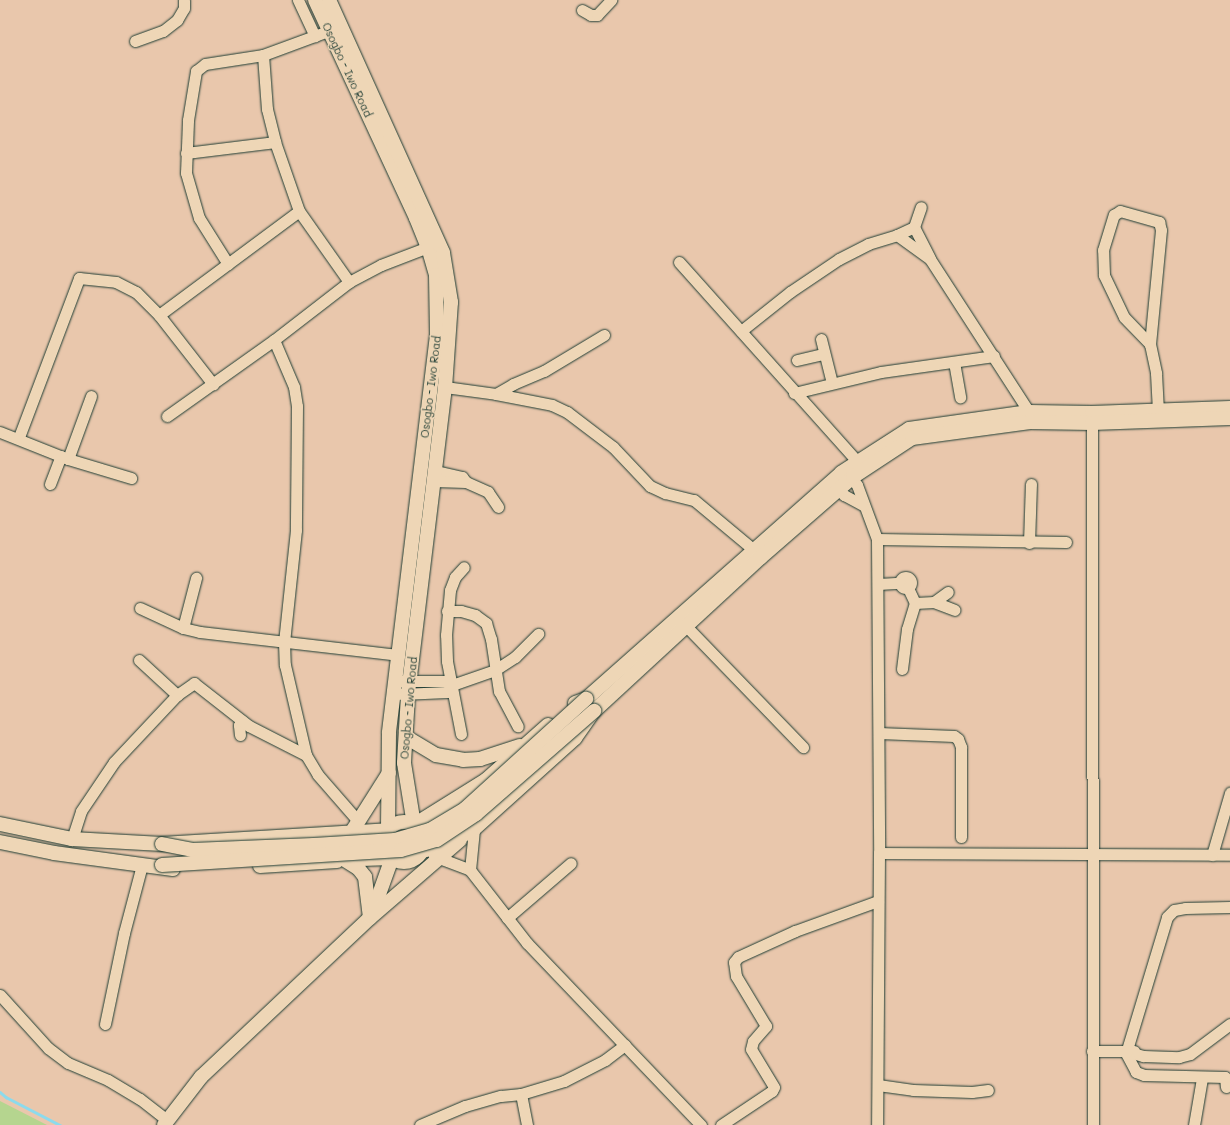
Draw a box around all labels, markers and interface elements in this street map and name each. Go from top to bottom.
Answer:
street label: Osogbo - Iwo Road [319,21,375,119]
street label: Osogbo - Iwo Road [418,335,444,439]
street label: Osogbo - Iwo Road [398,656,420,760]

